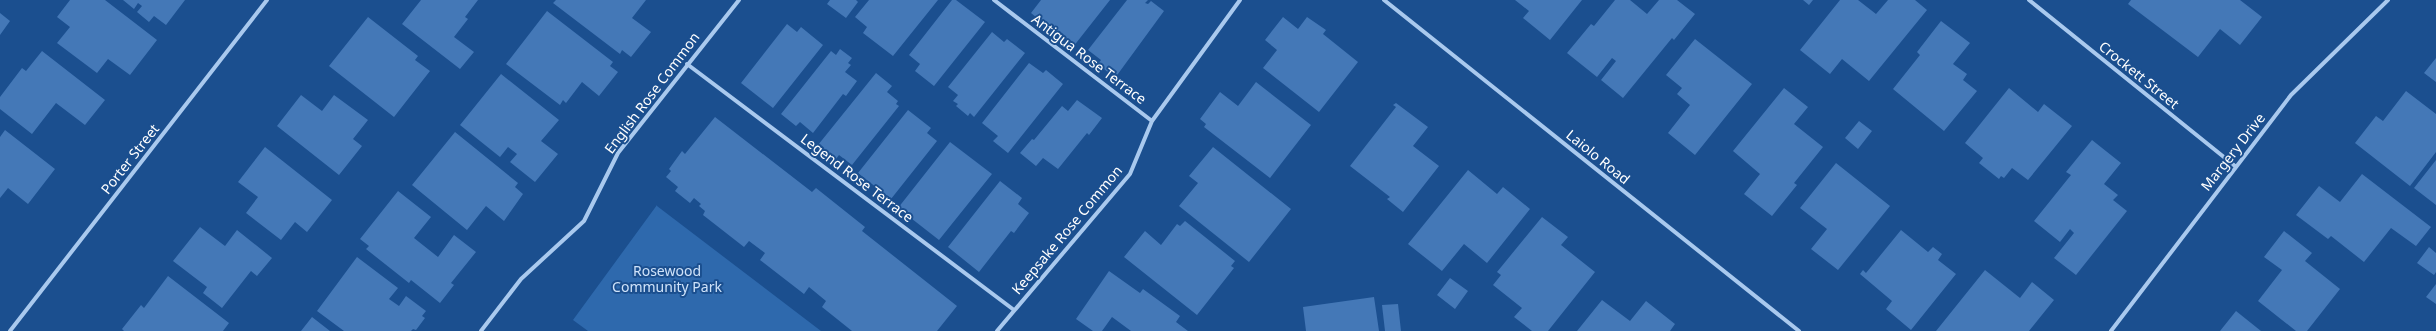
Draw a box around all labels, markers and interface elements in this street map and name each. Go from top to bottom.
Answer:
street label: Antigua Rose Terrace [1028,9,1151,108]
street label: English Rose Common [600,28,704,157]
street label: Crockett Street [2095,36,2183,113]
street label: Margery Drive [2196,109,2269,195]
street label: Porter Street [96,120,163,198]
street label: Laiolo Road [1563,125,1634,188]
street label: Legend Rose Terrace [797,129,918,226]
street label: Keepsake Rose Common [1007,161,1126,298]
park label: Rosewood Community Park [612,261,722,296]

